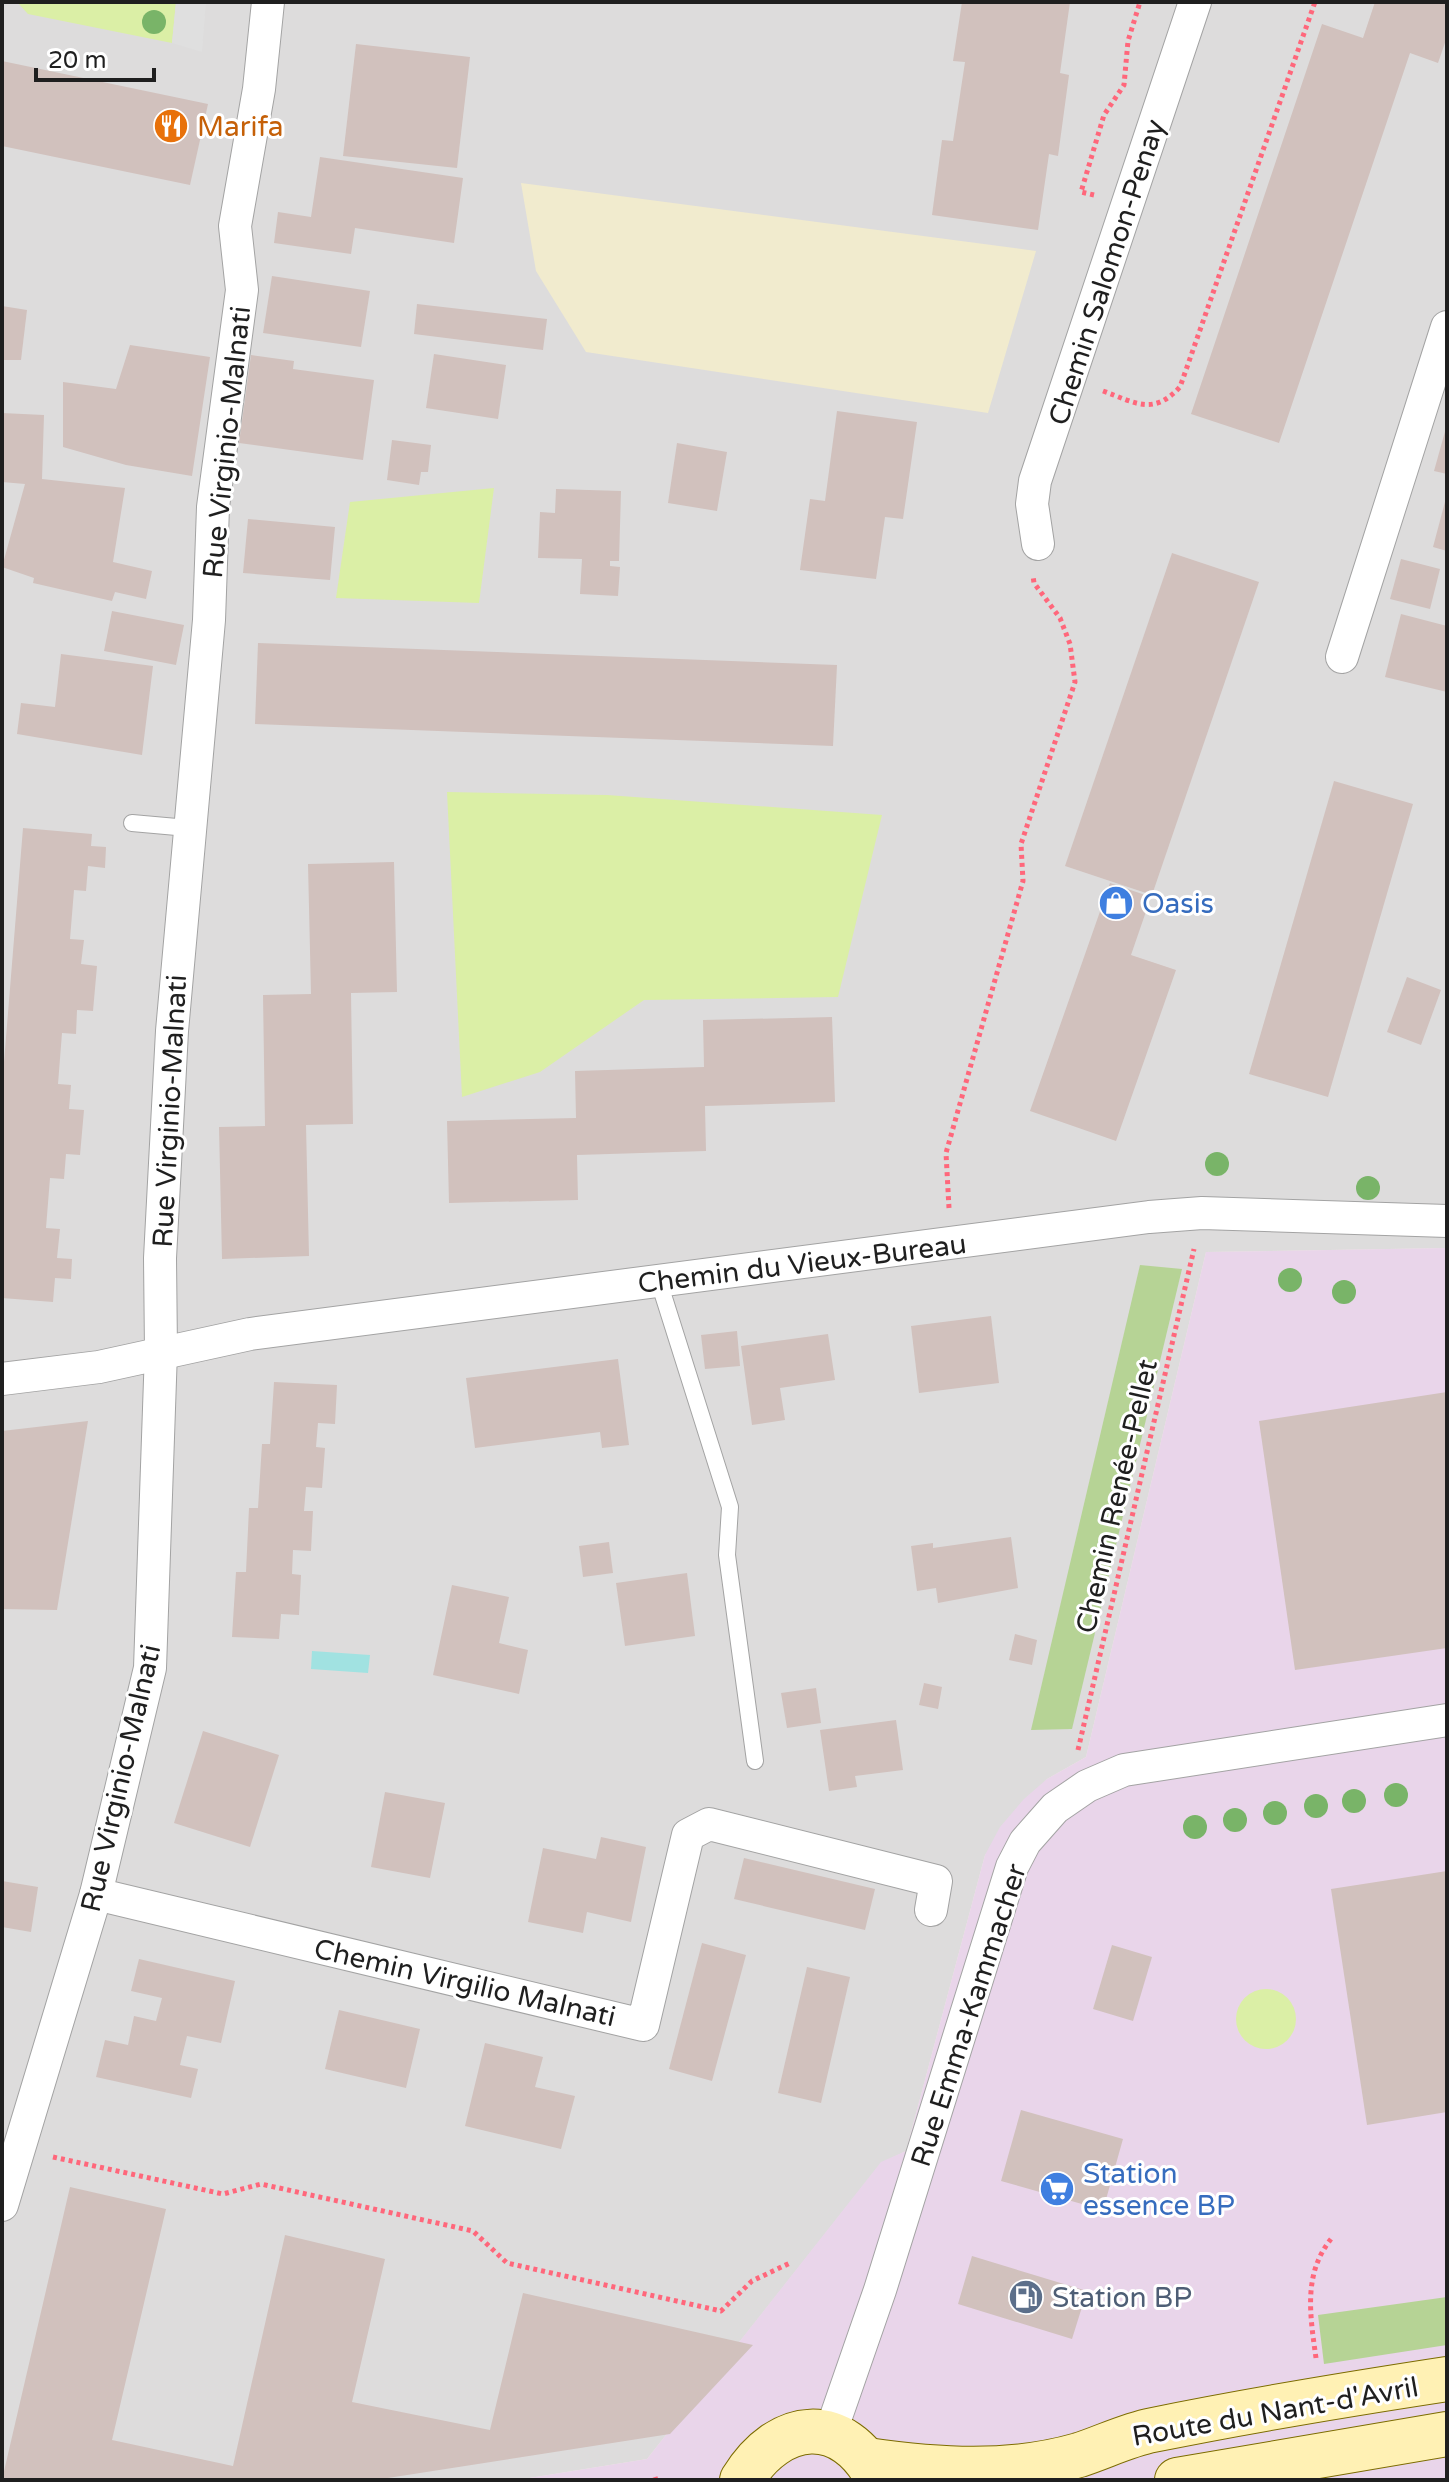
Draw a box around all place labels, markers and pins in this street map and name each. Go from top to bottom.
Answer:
restaurant icon: Marifa [152,107,190,145]
place label: Marifa [197,110,283,144]
shop icon: Oasis [1097,884,1135,922]
place label: Oasis [1142,887,1214,921]
place label: Station essence BP [1083,2157,1235,2223]
supermarket icon: Station essence BP [1038,2170,1076,2208]
fuel station icon: Station BP [1007,2278,1045,2316]
place label: Station BP [1052,2281,1192,2315]

